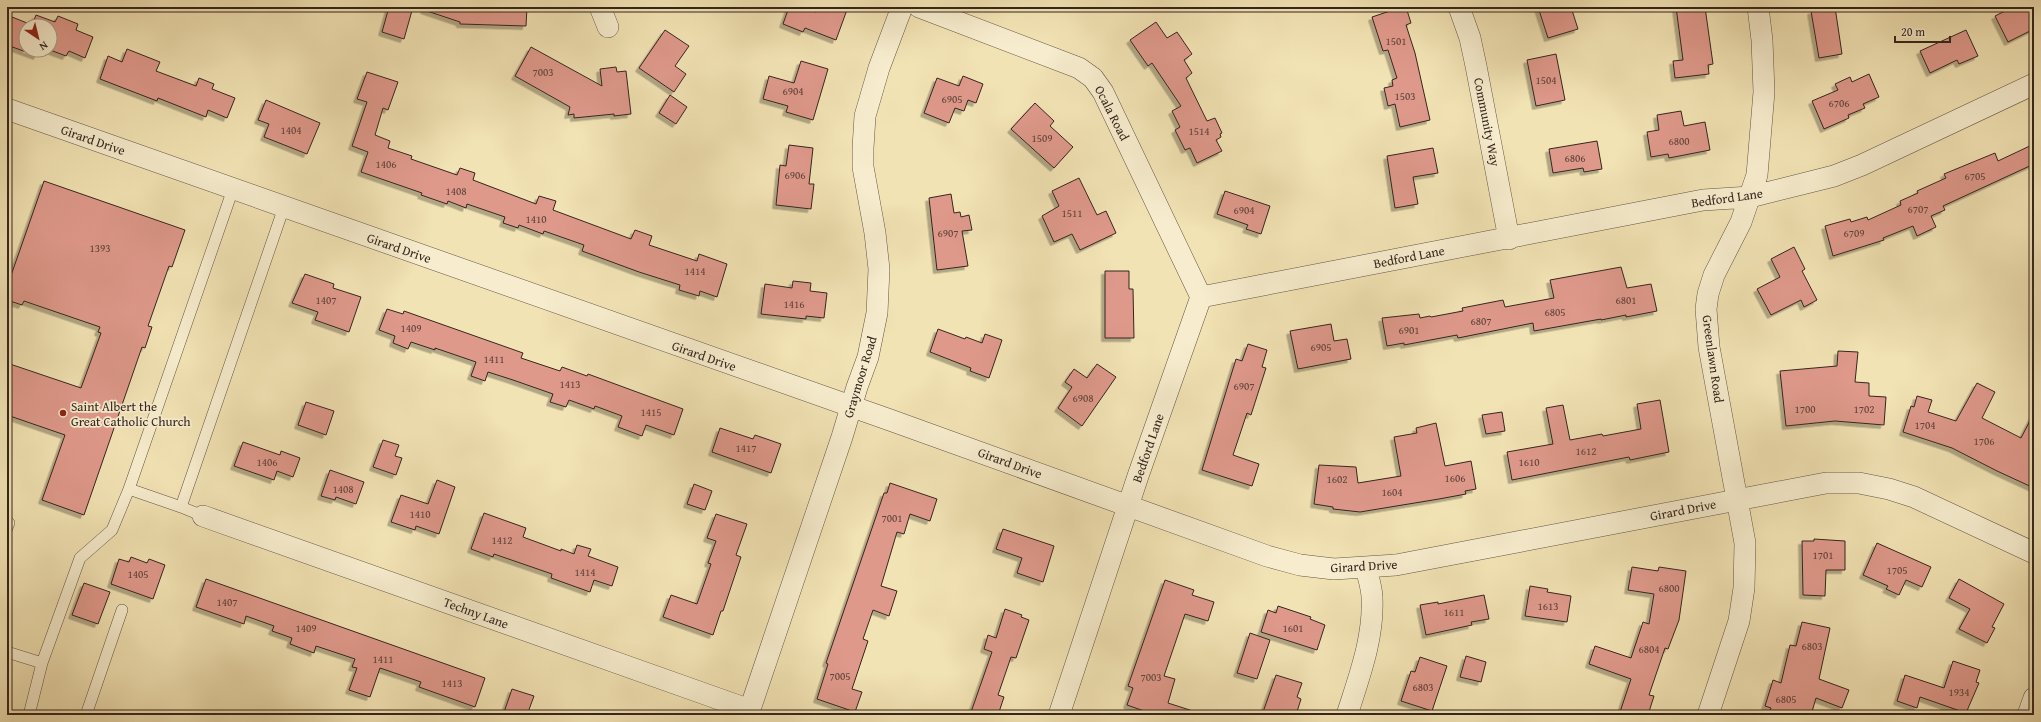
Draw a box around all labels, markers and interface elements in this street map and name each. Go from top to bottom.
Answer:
north arrow [18,18,58,58]
scale bar [1895,18,1950,44]
text: 20 m [1901,23,1925,40]
house number: 1501 [1385,33,1407,49]
text: N [36,38,51,55]
house number: 7003 [532,64,554,80]
house number: 1504 [1535,72,1557,88]
street label: Community Way [1469,76,1505,169]
street label: Ocala Road [1090,82,1134,144]
house number: 6904 [782,83,804,99]
house number: 1503 [1394,88,1416,104]
house number: 6905 [941,91,963,107]
house number: 6706 [1828,95,1850,111]
street label: Girard Drive [58,120,128,160]
house number: 1404 [280,122,302,138]
house number: 1514 [1188,123,1210,139]
house number: 1509 [1031,130,1053,146]
house number: 6800 [1668,133,1690,149]
house number: 6806 [1564,150,1586,166]
house number: 1406 [375,156,397,172]
house number: 6906 [784,167,806,183]
house number: 6705 [1964,168,1986,184]
house number: 1408 [445,183,467,199]
street label: Bedford Lane [1690,184,1764,212]
house number: 6707 [1907,201,1929,217]
house number: 6904 [1233,202,1255,218]
house number: 1511 [1061,205,1083,221]
house number: 1410 [525,211,547,227]
house number: 6907 [937,225,959,241]
house number: 6709 [1843,225,1865,241]
street label: Girard Drive [364,228,434,268]
house number: 1393 [89,240,111,256]
street label: Bedford Lane [1372,241,1446,273]
house number: 1414 [684,263,706,279]
house number: 1407 [315,292,337,308]
house number: 6801 [1615,292,1637,308]
house number: 1416 [783,296,805,312]
house number: 6805 [1544,304,1566,320]
house number: 6807 [1470,313,1492,329]
street label: Greenlawn Road [1697,314,1729,404]
house number: 1409 [400,320,422,336]
house number: 6901 [1398,322,1420,338]
street label: Graymoor Road [839,334,882,420]
street label: Girard Drive [669,336,739,376]
house number: 6905 [1310,339,1332,355]
house number: 1411 [483,351,505,367]
house number: 1413 [559,376,581,392]
house number: 6907 [1233,378,1255,394]
house number: 6908 [1072,390,1094,406]
place label: Saint Albert the Great Catholic Church [71,397,191,431]
house number: 1700 [1794,401,1816,417]
house number: 1702 [1853,401,1875,417]
house number: 1415 [640,404,662,420]
marker: Saint Albert the Great Catholic Church [58,408,68,418]
street label: Bedford Lane [1127,411,1169,485]
house number: 1704 [1914,417,1936,433]
house number: 1706 [1973,433,1995,449]
house number: 1417 [735,440,757,456]
street label: Girard Drive [975,443,1045,483]
house number: 1612 [1575,443,1597,459]
house number: 1406 [256,454,278,470]
house number: 1610 [1518,454,1540,470]
house number: 1606 [1444,470,1466,486]
house number: 1602 [1326,471,1348,487]
house number: 1408 [332,481,354,497]
house number: 1604 [1381,484,1403,500]
street label: Girard Drive [1648,494,1718,526]
house number: 1410 [409,506,431,522]
house number: 7001 [881,510,903,526]
house number: 1412 [491,532,513,548]
house number: 1701 [1812,547,1834,563]
street label: Girard Drive [1330,555,1398,577]
house number: 1705 [1886,562,1908,578]
house number: 1414 [574,564,596,580]
house number: 1405 [127,566,149,582]
house number: 6800 [1658,580,1680,596]
street label: Techny Lane [441,592,511,634]
house number: 1407 [216,594,238,610]
house number: 1613 [1537,598,1559,614]
house number: 1611 [1443,604,1465,620]
house number: 1409 [295,620,317,636]
house number: 1601 [1282,620,1304,636]
house number: 6803 [1801,638,1823,654]
house number: 6804 [1638,641,1660,657]
house number: 1411 [372,651,394,667]
house number: 7005 [829,668,851,684]
house number: 7003 [1140,669,1162,685]
house number: 1413 [441,675,463,691]
house number: 6803 [1412,679,1434,695]
house number: 1934 [1948,684,1970,700]
house number: 6805 [1775,691,1797,707]

